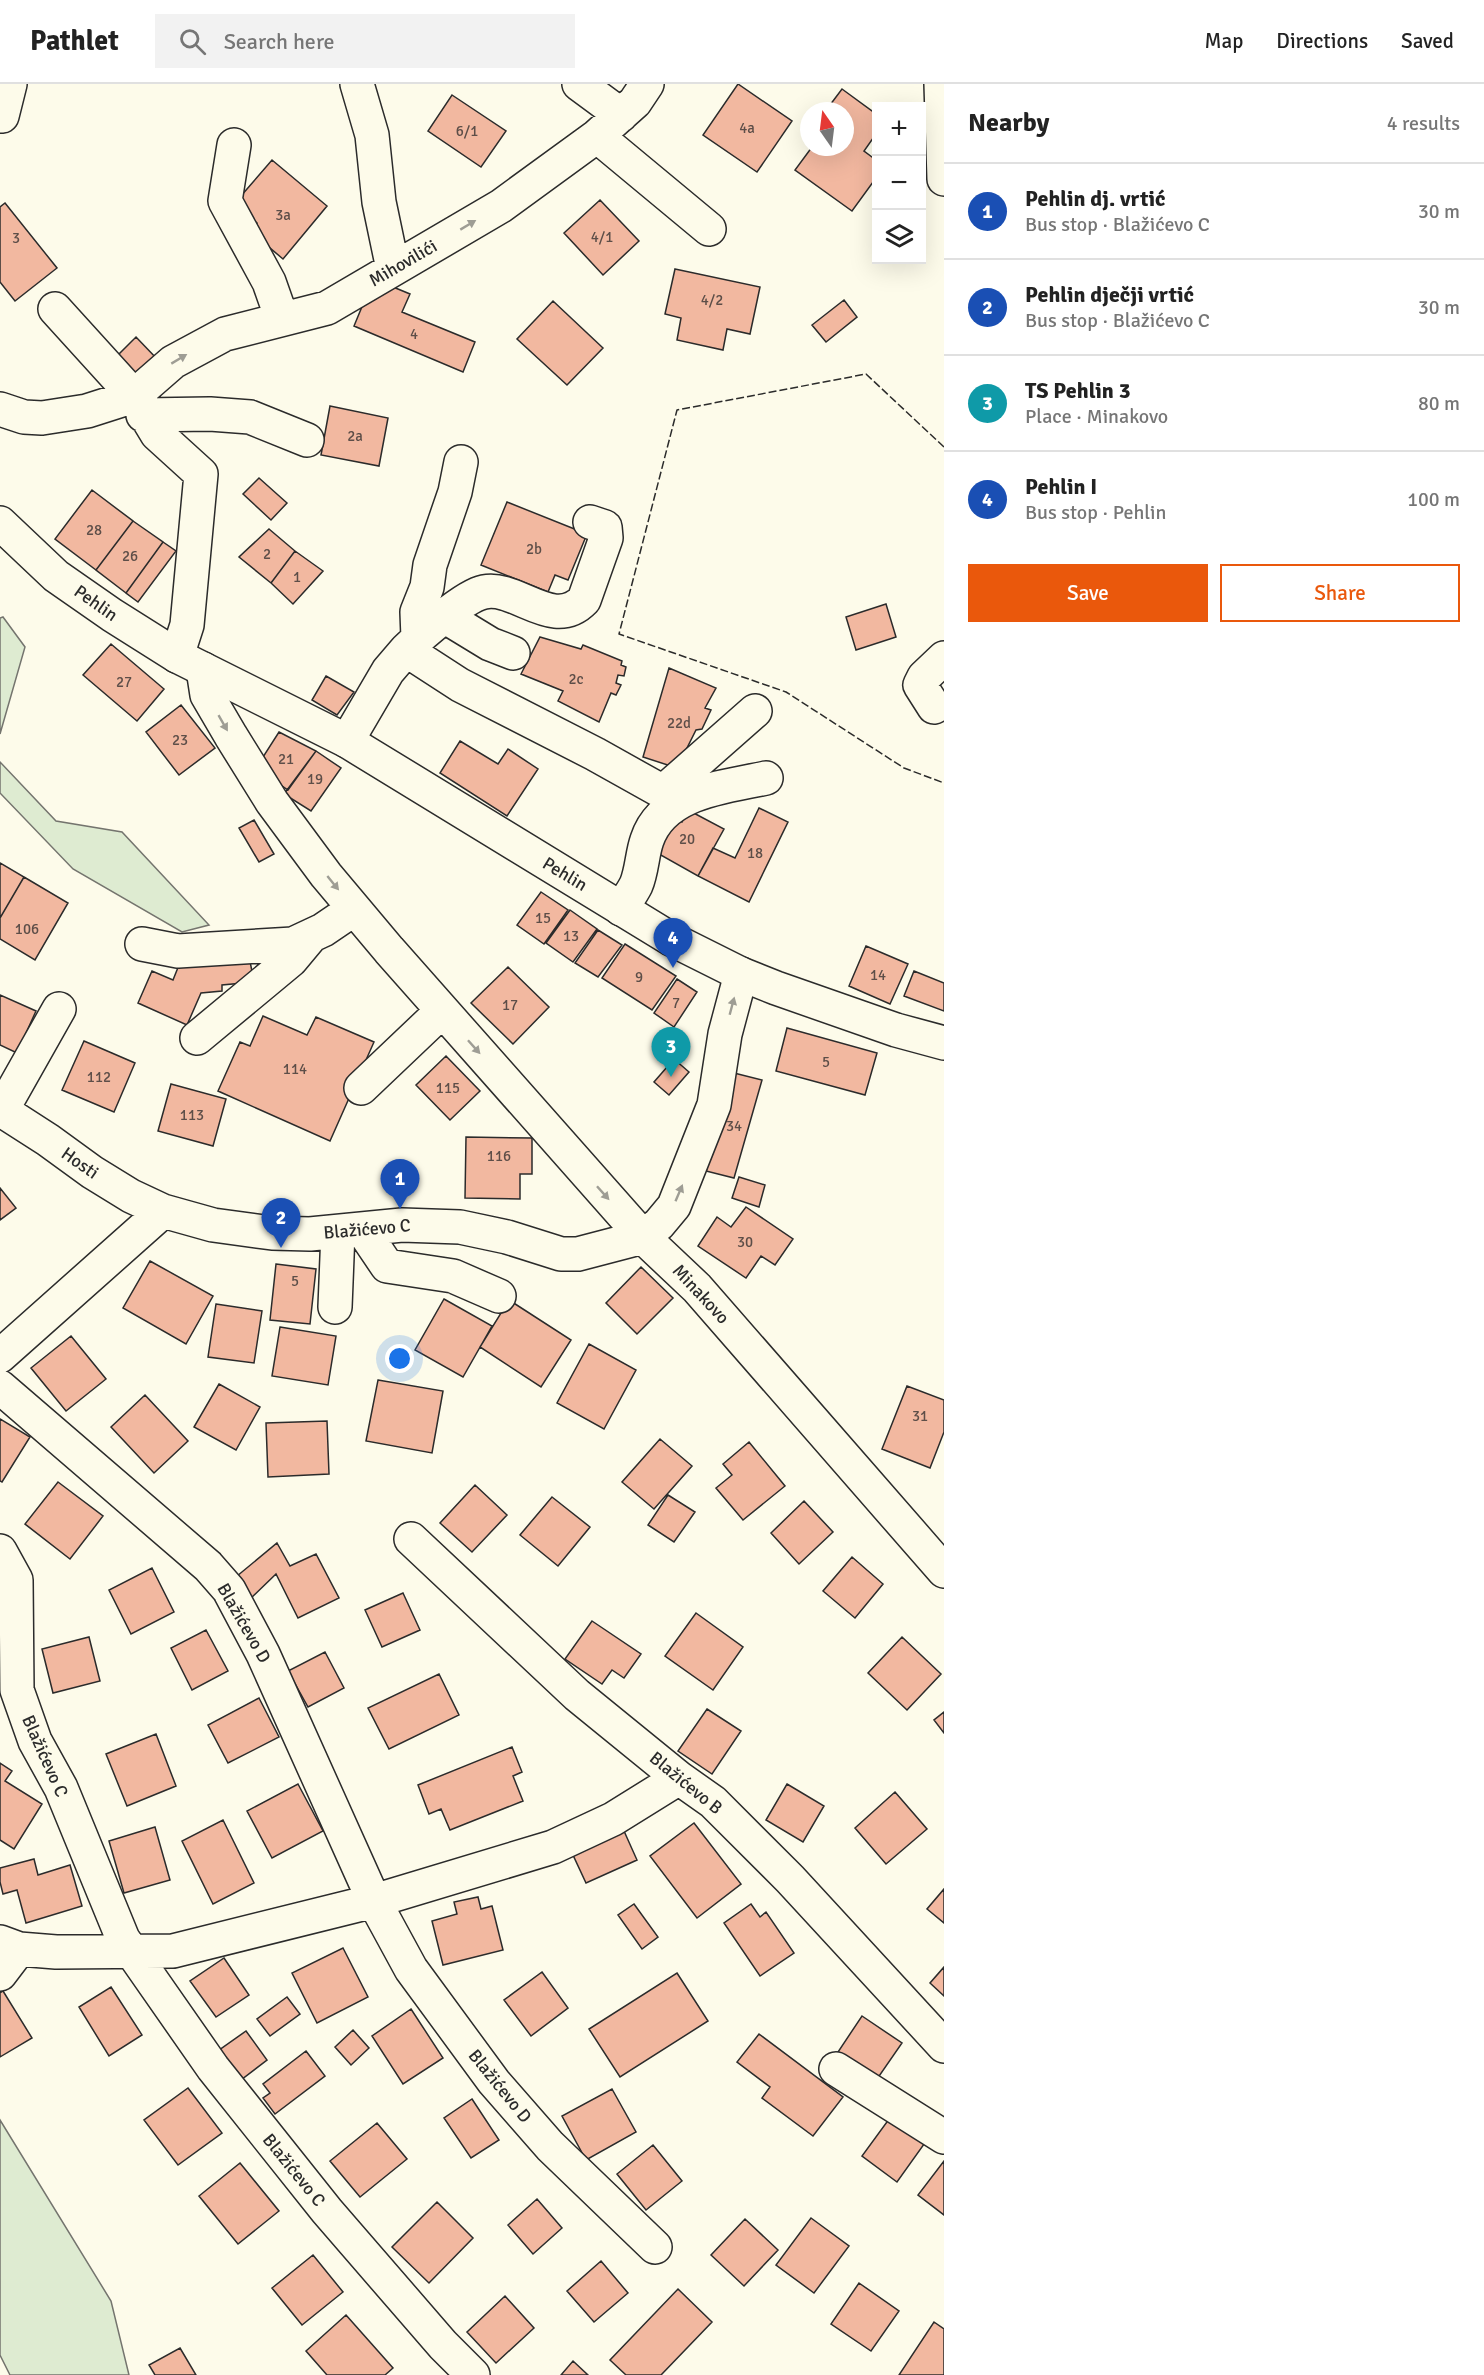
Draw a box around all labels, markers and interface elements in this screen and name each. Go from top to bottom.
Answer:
search box [155,14,575,68]
text: Pathlet [30,24,119,58]
icon: search [176,25,209,58]
text: Search here [224,28,335,55]
text: Map [1205,28,1243,54]
text: Directions [1276,28,1368,54]
text: Saved [1401,28,1454,54]
north arrow [800,102,854,156]
map controls [872,102,926,264]
button: + [872,102,926,156]
text: Nearby [968,107,1049,139]
text: 4 results [1387,111,1460,136]
house number: 4a [739,119,755,137]
house number: 6/1 [456,122,478,140]
button: − [872,156,926,210]
text: Pehlin dj. vrtić [1025,185,1165,212]
text: 1 [982,199,993,224]
text: 30 m [1418,199,1460,224]
house number: 3a [275,206,291,224]
button: layers [872,210,926,264]
text: Bus stop · Blažićevo C [1025,212,1210,237]
one-way arrow [460,220,476,231]
house number: 4/1 [591,228,613,246]
house number: 3 [12,229,20,247]
street label: Mihovilići [365,235,441,291]
text: Pehlin dječji vrtić [1025,281,1194,308]
house number: 4/2 [701,291,723,309]
text: 2 [982,295,993,320]
text: 30 m [1418,295,1460,320]
text: Bus stop · Blažićevo C [1025,308,1210,333]
house number: 4 [410,325,418,343]
one-way arrow [171,354,187,365]
text: TS Pehlin 3 [1025,377,1131,404]
text: 3 [982,391,993,416]
text: 80 m [1418,391,1460,416]
text: Place · Minakovo [1025,404,1168,429]
house number: 2a [347,427,363,445]
text: Pehlin I [1025,473,1097,500]
text: 4 [982,487,993,512]
text: 100 m [1407,487,1460,512]
text: Bus stop · Pehlin [1025,500,1166,525]
house number: 28 [86,521,102,539]
house number: 2b [526,540,542,558]
house number: 2 [263,545,271,563]
house number: 26 [122,547,138,565]
button: Save [968,564,1208,622]
button: Share [1220,564,1460,622]
house number: 1 [293,568,301,586]
street label: Pehlin [70,580,122,626]
house number: 2c [568,670,584,688]
house number: 27 [116,673,132,691]
house number: 22d [667,714,691,732]
one-way arrow [218,715,228,732]
house number: 23 [172,731,188,749]
house number: 21 [278,750,294,768]
house number: 19 [307,770,323,788]
house number: 20 [679,830,695,848]
house number: 18 [747,844,763,862]
street label: Pehlin [539,852,591,896]
one-way arrow [327,875,340,891]
house number: 15 [535,909,551,927]
pin: 4 [654,918,692,968]
house number: 106 [15,920,39,938]
house number: 13 [563,927,579,945]
house number: 14 [870,966,886,984]
house number: 9 [635,968,643,986]
house number: 7 [672,994,680,1012]
house number: 17 [502,996,518,1014]
one-way arrow [728,997,738,1016]
pin: 3 [652,1028,690,1077]
one-way arrow [467,1039,480,1054]
house number: 5 [822,1053,830,1071]
house number: 114 [283,1060,307,1078]
house number: 112 [87,1068,111,1086]
house number: 115 [436,1079,460,1097]
house number: 113 [180,1106,204,1124]
house number: 34 [726,1117,742,1135]
street label: Hosti [57,1142,103,1184]
house number: 116 [487,1147,511,1165]
pin: 1 [380,1160,420,1209]
one-way arrow [675,1184,684,1202]
one-way arrow [597,1185,610,1201]
pin: 2 [262,1198,300,1248]
street label: Blažićevo C [322,1214,412,1244]
house number: 30 [737,1233,753,1251]
street label: Minakovo [668,1260,734,1328]
house number: 5 [291,1272,299,1290]
your location [385,1344,414,1373]
house number: 31 [912,1407,928,1425]
street label: Blažićevo D [212,1579,276,1667]
street label: Blažićevo C [17,1712,73,1801]
street label: Blažićevo B [645,1747,727,1819]
street label: Blažićevo D [464,2045,536,2127]
street label: Blažićevo C [258,2129,330,2211]

